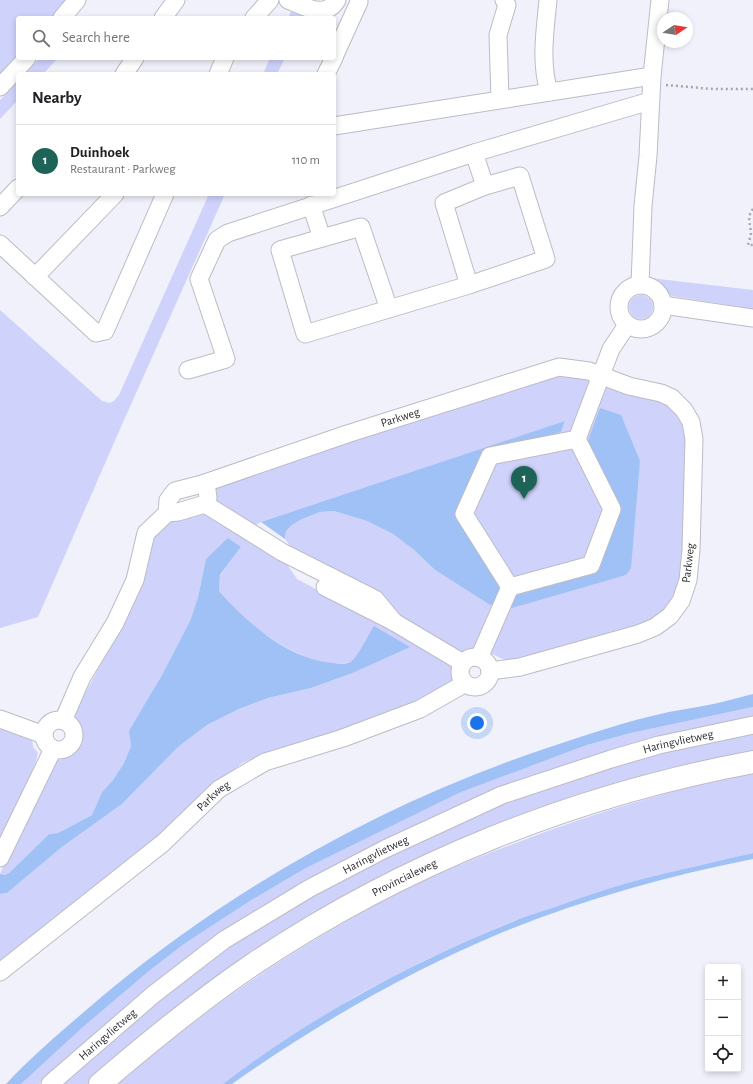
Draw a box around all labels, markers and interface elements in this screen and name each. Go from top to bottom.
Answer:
north arrow [657,12,693,48]
search box [16,16,336,60]
icon: search [30,27,52,49]
text: Search here [62,30,130,45]
text: Nearby [32,89,82,106]
text: Duinhoek [70,145,129,160]
text: 1 [43,154,47,167]
text: 110 m [292,154,320,167]
text: Restaurant · Parkweg [70,163,175,176]
street label: Parkweg [379,405,421,429]
pin: 1 [511,466,537,499]
street label: Parkweg [680,542,696,584]
your location [467,713,487,733]
street label: Haringvlietweg [641,728,714,755]
street label: Parkweg [194,778,232,813]
street label: Haringvlietweg [341,833,410,876]
street label: Provincialeweg [370,857,439,898]
map controls [705,964,741,1072]
button: + [705,964,741,1000]
button: − [705,1000,741,1036]
street label: Haringvlietweg [76,1006,139,1062]
button: locate [705,1036,741,1072]

